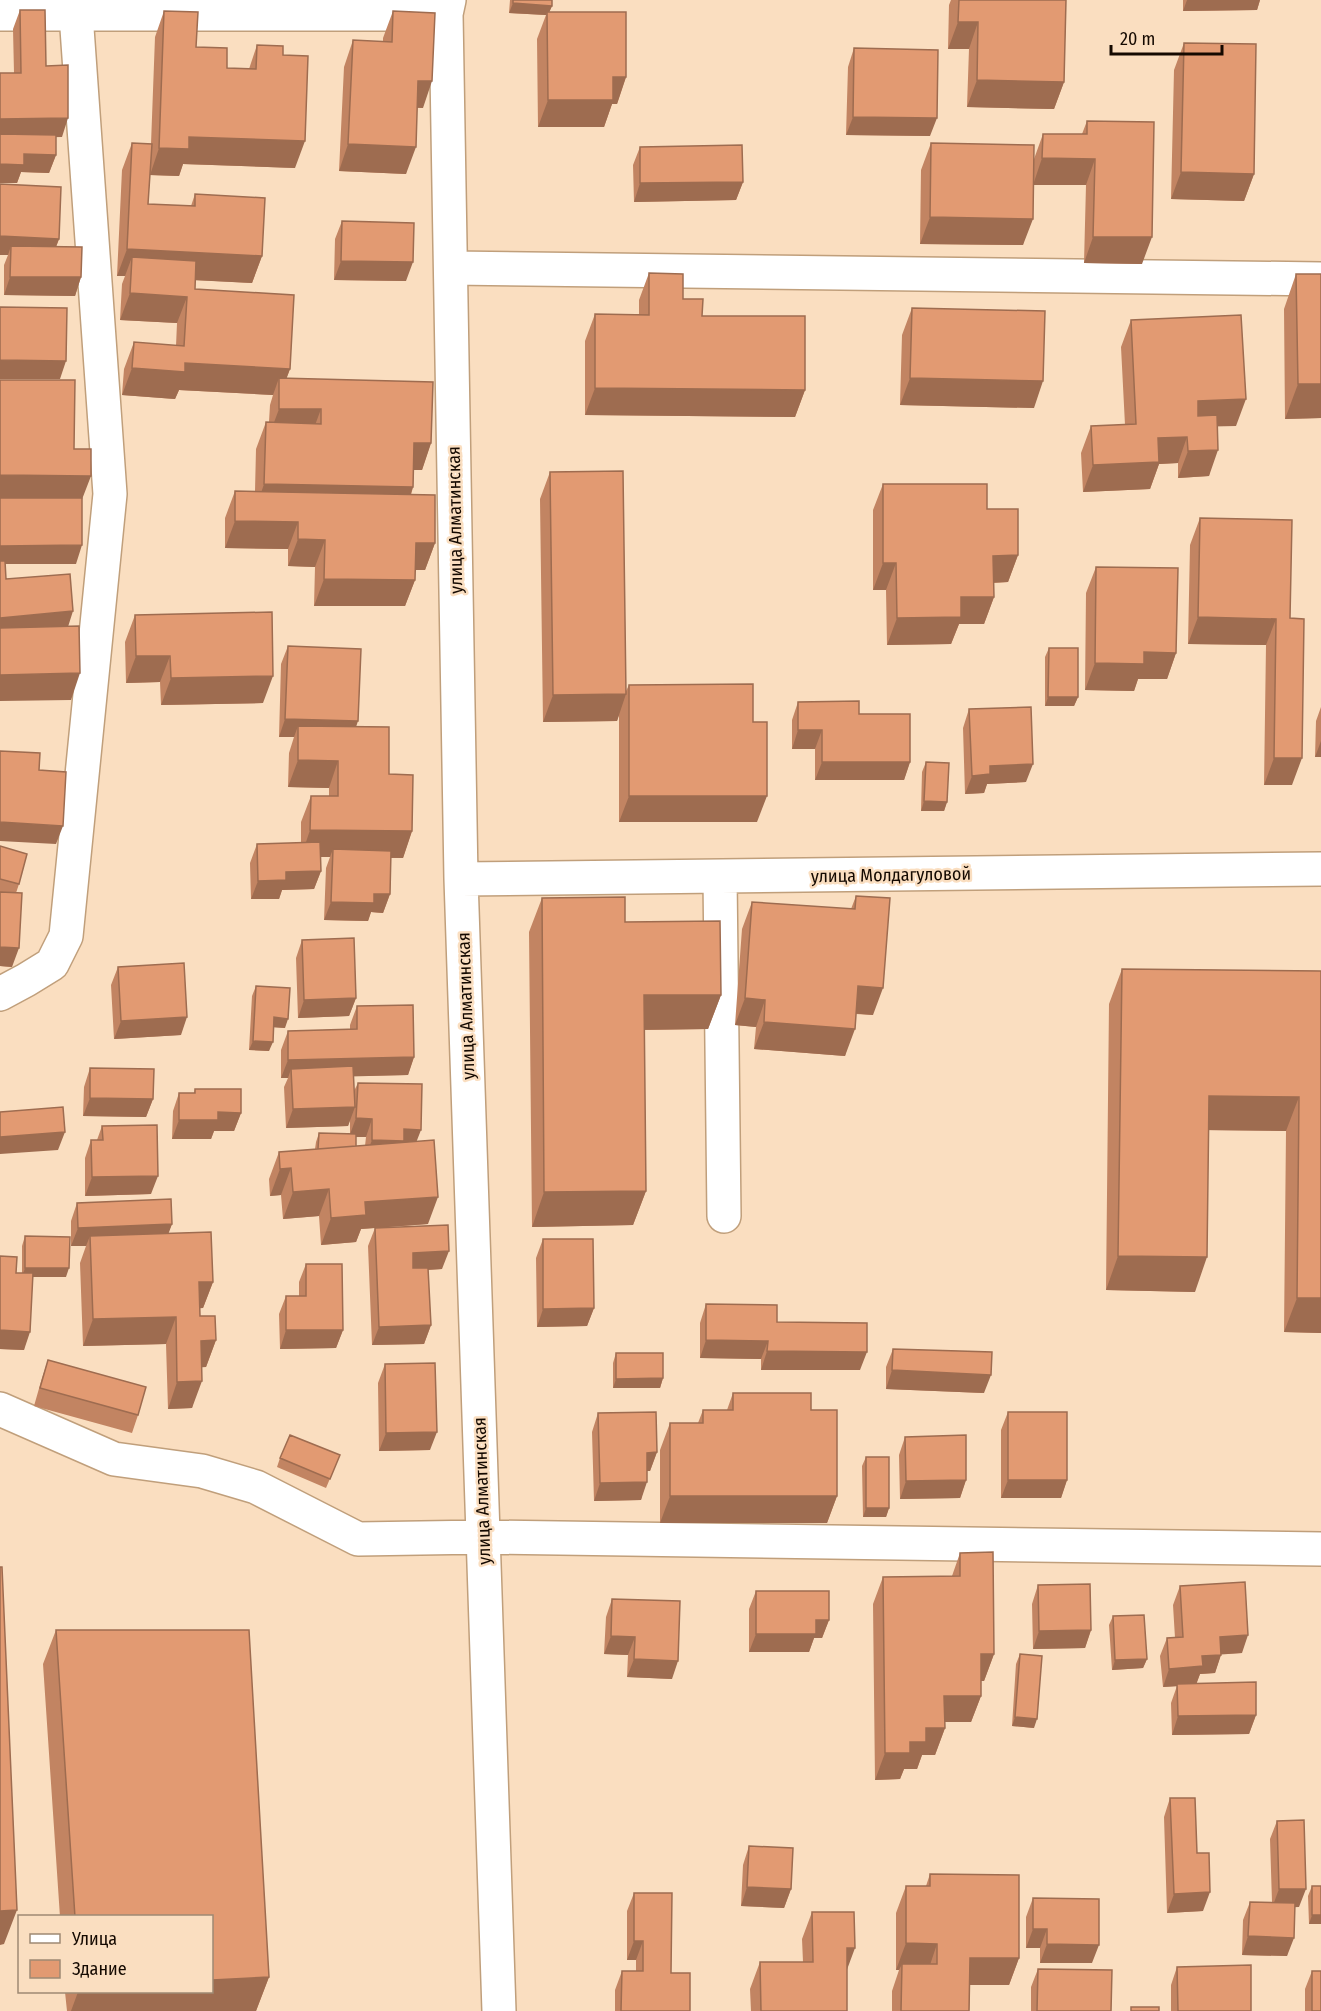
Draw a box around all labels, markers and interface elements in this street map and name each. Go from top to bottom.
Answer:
scale bar [1111,18,1222,56]
text: 20 m [1120,28,1155,50]
street label: улица Алматинская [443,446,467,594]
street label: улица Молдагуловой [811,863,971,887]
street label: улица Алматинская [452,932,480,1080]
street label: улица Алматинская [468,1417,496,1565]
legend [18,1915,213,1993]
text: Улица [71,1928,117,1950]
text: Здание [72,1958,127,1980]

